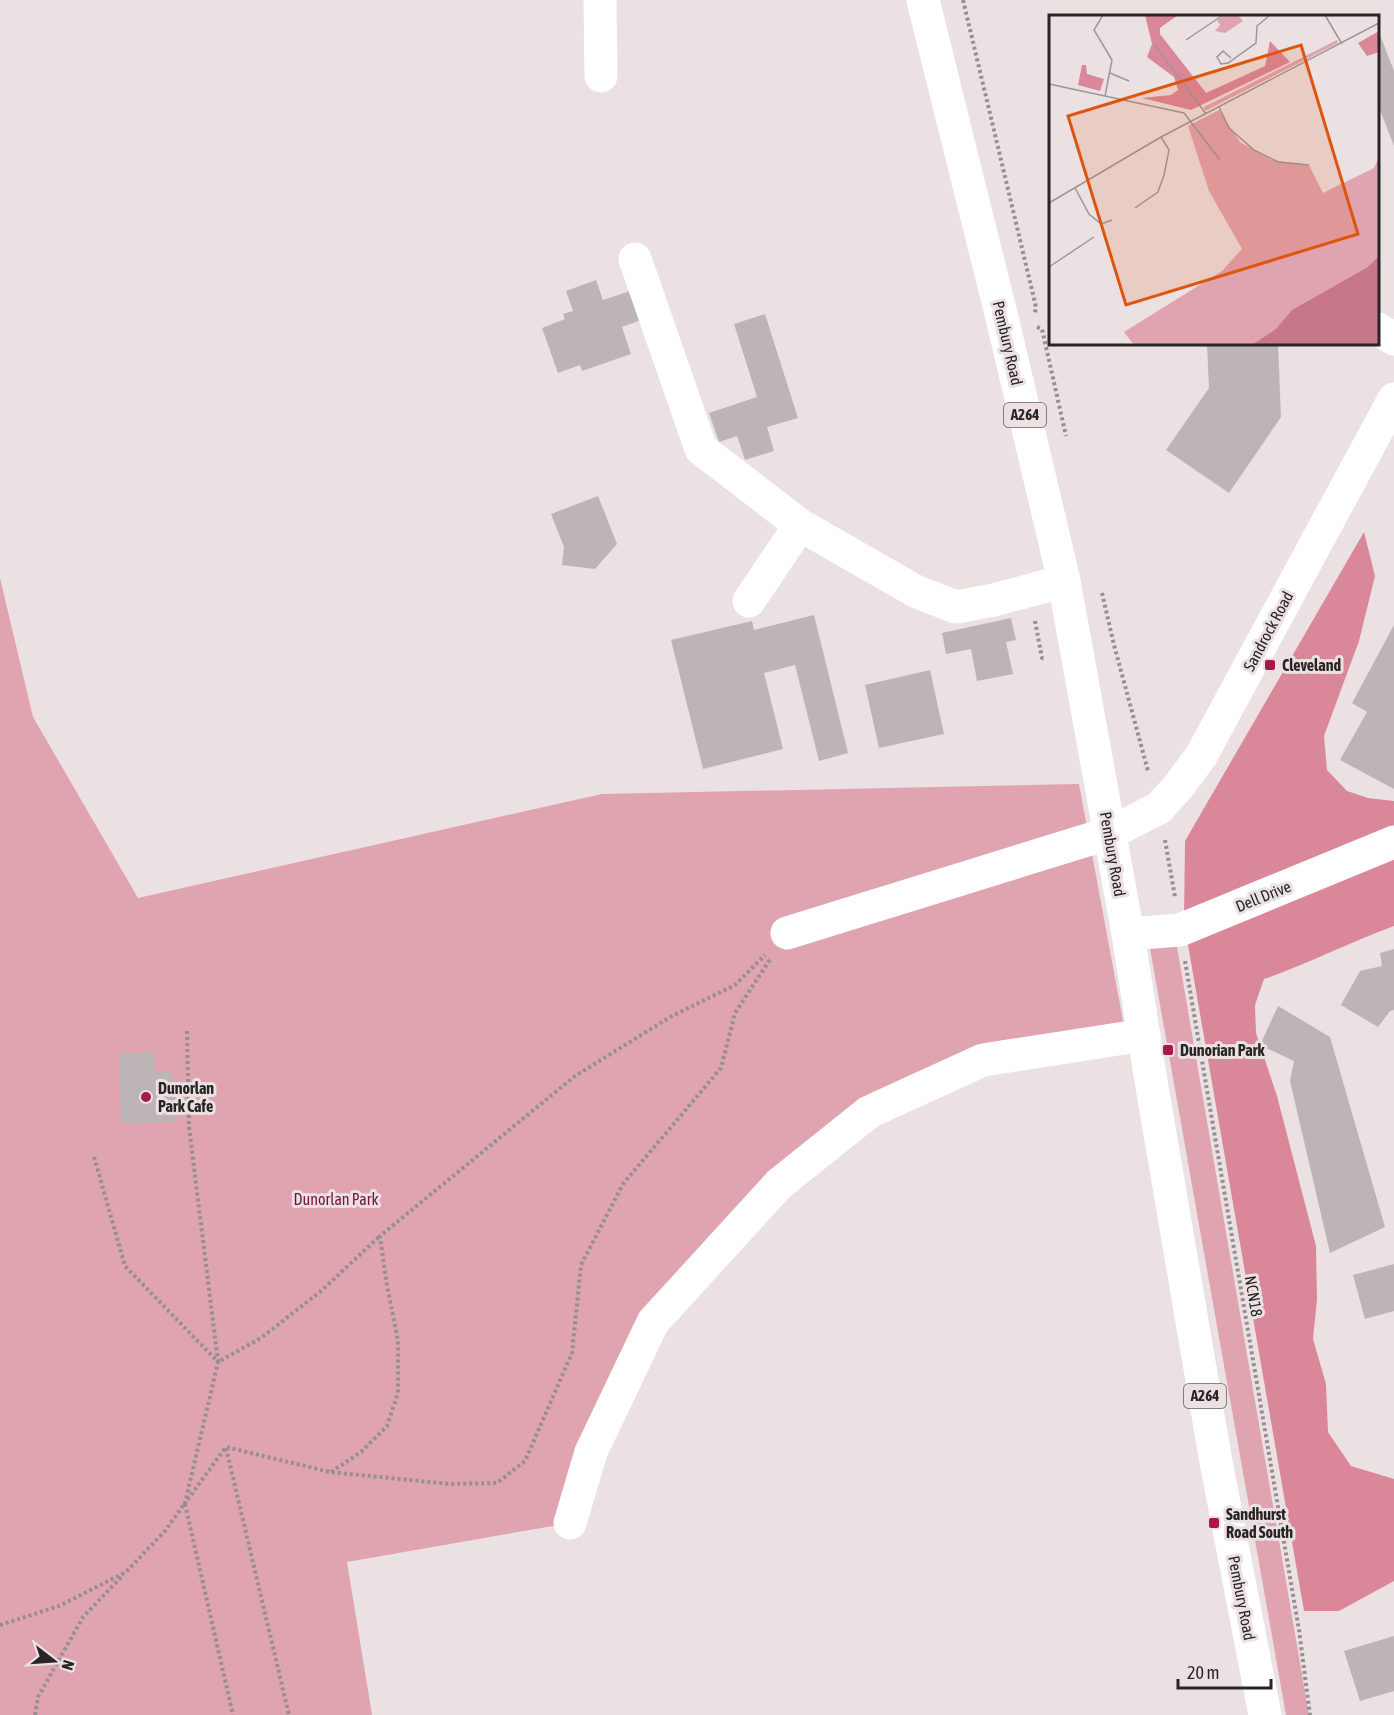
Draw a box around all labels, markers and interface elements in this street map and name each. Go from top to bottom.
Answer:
inset map [1049,15,1379,345]
street label: Pembury Road [989,299,1026,387]
road number: A264 [1004,403,1046,427]
street label: Sandrock Road [1240,588,1296,674]
place label: Cleveland [1282,656,1342,674]
marker: Cleveland [1263,658,1277,672]
street label: Pembury Road [1096,810,1129,898]
street label: Dell Drive [1233,877,1293,915]
place label: Dunorian Park [1180,1041,1265,1059]
marker: Dunorian Park [1161,1043,1175,1057]
place label: Dunorlan Park Cafe [158,1079,214,1115]
marker: Dunorlan Park Cafe [139,1090,153,1104]
park label: Dunorlan Park [293,1190,379,1208]
street label: NCN18 [1242,1274,1266,1318]
road number: A264 [1184,1384,1226,1408]
place label: Sandhurst Road South [1226,1505,1293,1541]
marker: Sandhurst Road South [1207,1516,1221,1530]
street label: Pembury Road [1224,1554,1259,1642]
north arrow [24,1631,84,1691]
scale bar [1178,1652,1271,1690]
text: N [58,1658,78,1673]
text: 20 m [1187,1662,1219,1683]

